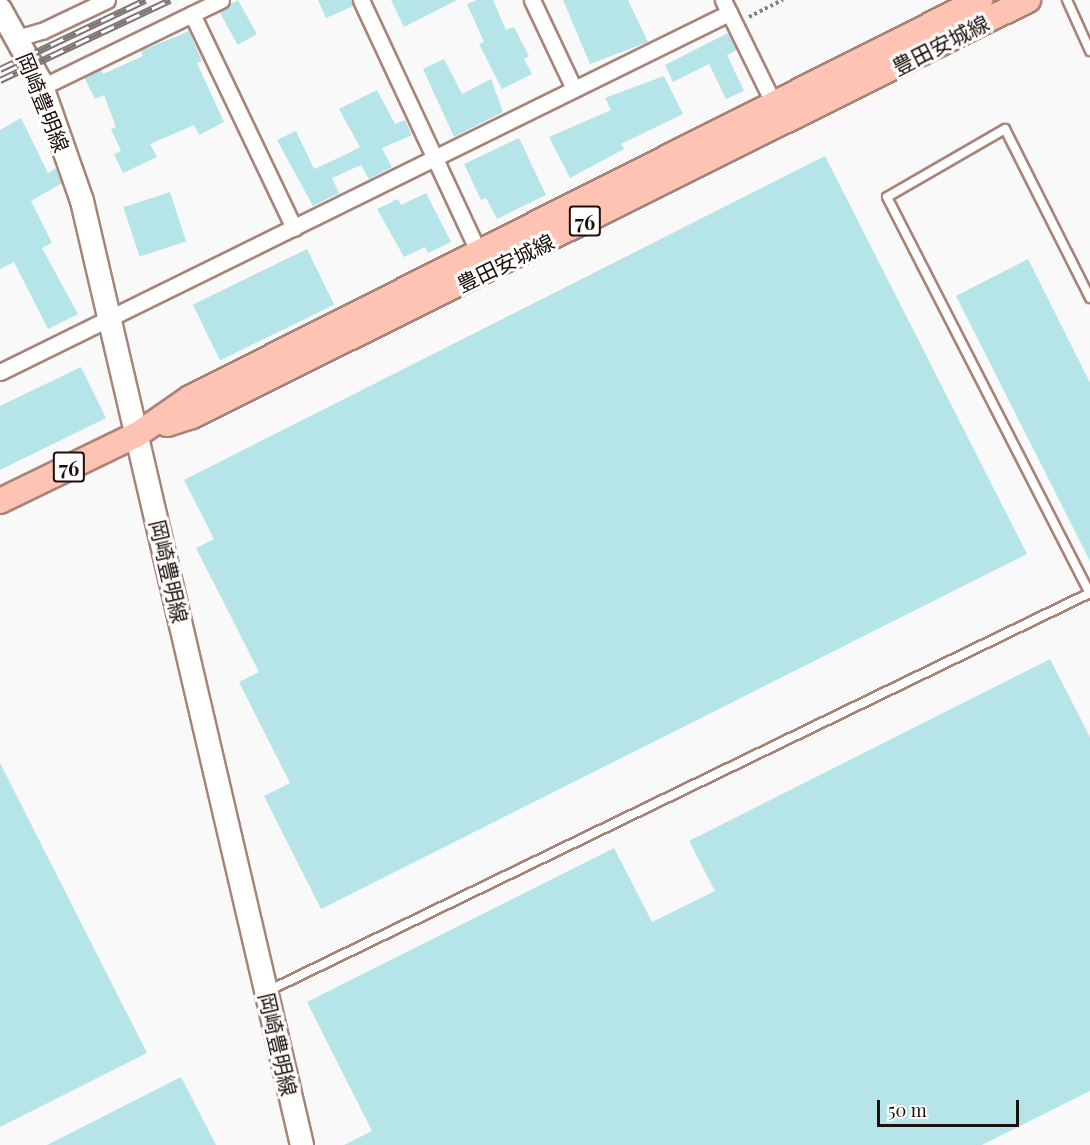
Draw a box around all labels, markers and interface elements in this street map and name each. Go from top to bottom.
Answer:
street label: 豊田安城線 [888,9,992,79]
street label: 岡崎豊明線 [13,49,75,155]
road number: 76 [568,204,602,238]
street label: 豊田安城線 [452,228,558,296]
road number: 76 [52,450,86,484]
street label: 岡崎豊明線 [146,517,194,625]
street label: 岡崎豊明線 [255,990,303,1098]
scale bar [880,1088,1022,1126]
text: 50 m [888,1098,927,1122]

